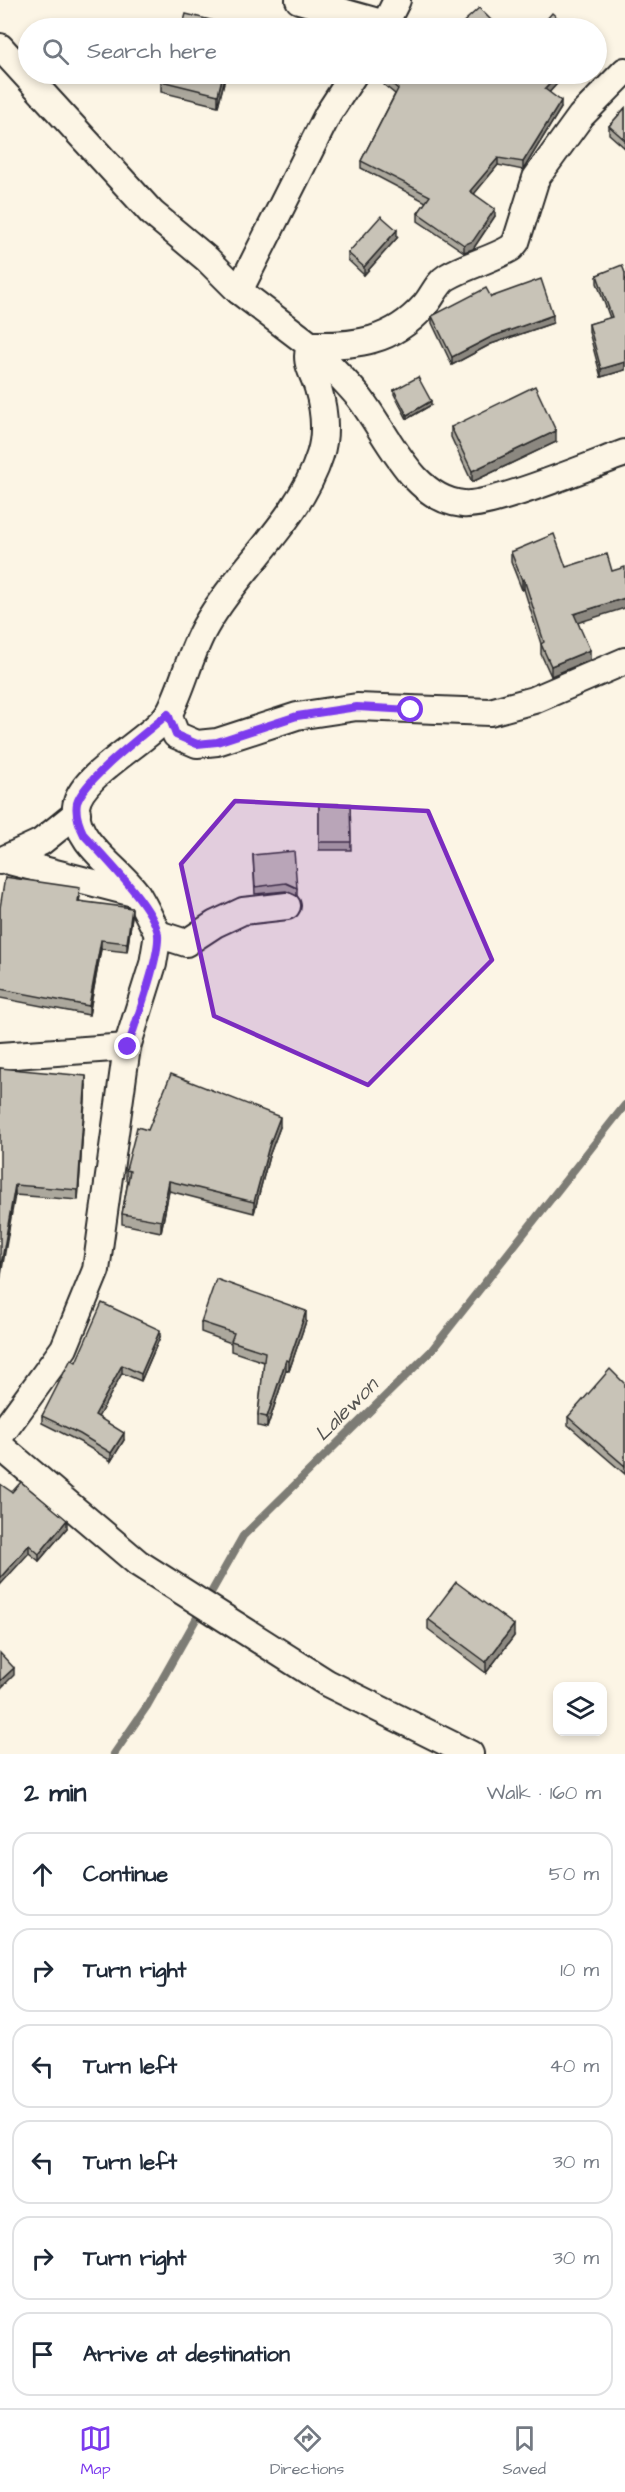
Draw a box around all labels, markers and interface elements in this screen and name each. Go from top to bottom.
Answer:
search box [18,18,607,84]
icon: search [39,35,72,68]
text: Search here [87,36,217,67]
route start [397,696,423,722]
route end [114,1033,140,1059]
water label: Lalewon [308,1370,386,1448]
map controls [553,1682,607,1736]
button: layers [553,1682,607,1736]
text: 2 min [24,1775,86,1811]
text: Walk · 160 m [486,1779,601,1807]
icon: ahead [26,1858,59,1891]
text: Continue [83,1859,168,1890]
text: 50 m [549,1860,599,1888]
icon: right [26,1954,59,1987]
text: Turn right [83,1955,186,1986]
text: 10 m [560,1956,599,1984]
icon: left [26,2050,59,2083]
text: Turn left [83,2051,177,2082]
text: 40 m [549,2052,599,2080]
icon: left [26,2146,59,2179]
text: Turn left [83,2147,177,2178]
text: 30 m [553,2148,599,2176]
icon: right [26,2242,59,2275]
text: Turn right [83,2243,186,2274]
text: 30 m [553,2244,599,2272]
icon: arrive [26,2338,59,2371]
text: Arrive at destination [83,2339,290,2370]
tab: Map [79,2422,112,2480]
tab: Directions [270,2422,344,2480]
tab: Saved [502,2422,546,2480]

